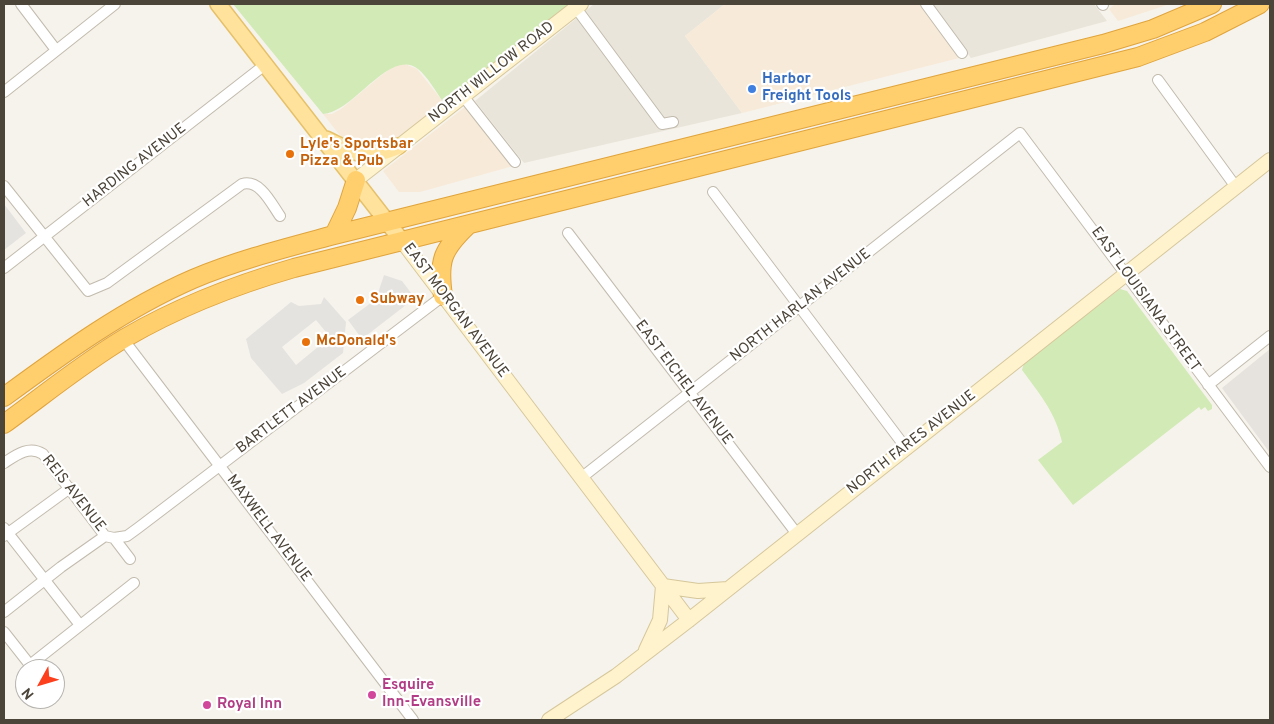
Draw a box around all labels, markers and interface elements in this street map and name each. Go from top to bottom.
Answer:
street label: NORTH WILLOW ROAD [426,18,558,128]
place label: Harbor Freight Tools [762,71,851,106]
marker: Harbor Freight Tools [746,83,758,95]
street label: HARDING AVENUE [80,120,190,212]
place label: Lyle's Sportsbar Pizza & Pub [300,136,413,171]
marker: Lyle's Sportsbar Pizza & Pub [284,148,296,160]
street label: EAST LOUISIANA STREET [1086,224,1204,376]
street label: EAST MORGAN AVENUE [399,240,511,382]
street label: NORTH HARLAN AVENUE [727,245,875,367]
place label: Subway [370,291,424,309]
marker: Subway [354,294,366,306]
street label: EAST EICHEL AVENUE [630,317,736,449]
place label: McDonald's [316,333,396,351]
marker: McDonald's [300,336,312,348]
street label: BARTLETT AVENUE [233,364,351,458]
street label: NORTH FARES AVENUE [844,387,980,499]
street label: REIS AVENUE [37,452,109,536]
street label: MAXWELL AVENUE [222,472,314,586]
north arrow [15,659,65,709]
place label: Esquire Inn-Evansville [382,677,481,712]
text: N [19,684,39,702]
marker: Esquire Inn-Evansville [366,689,378,701]
place label: Royal Inn [217,696,282,714]
marker: Royal Inn [201,699,213,711]

